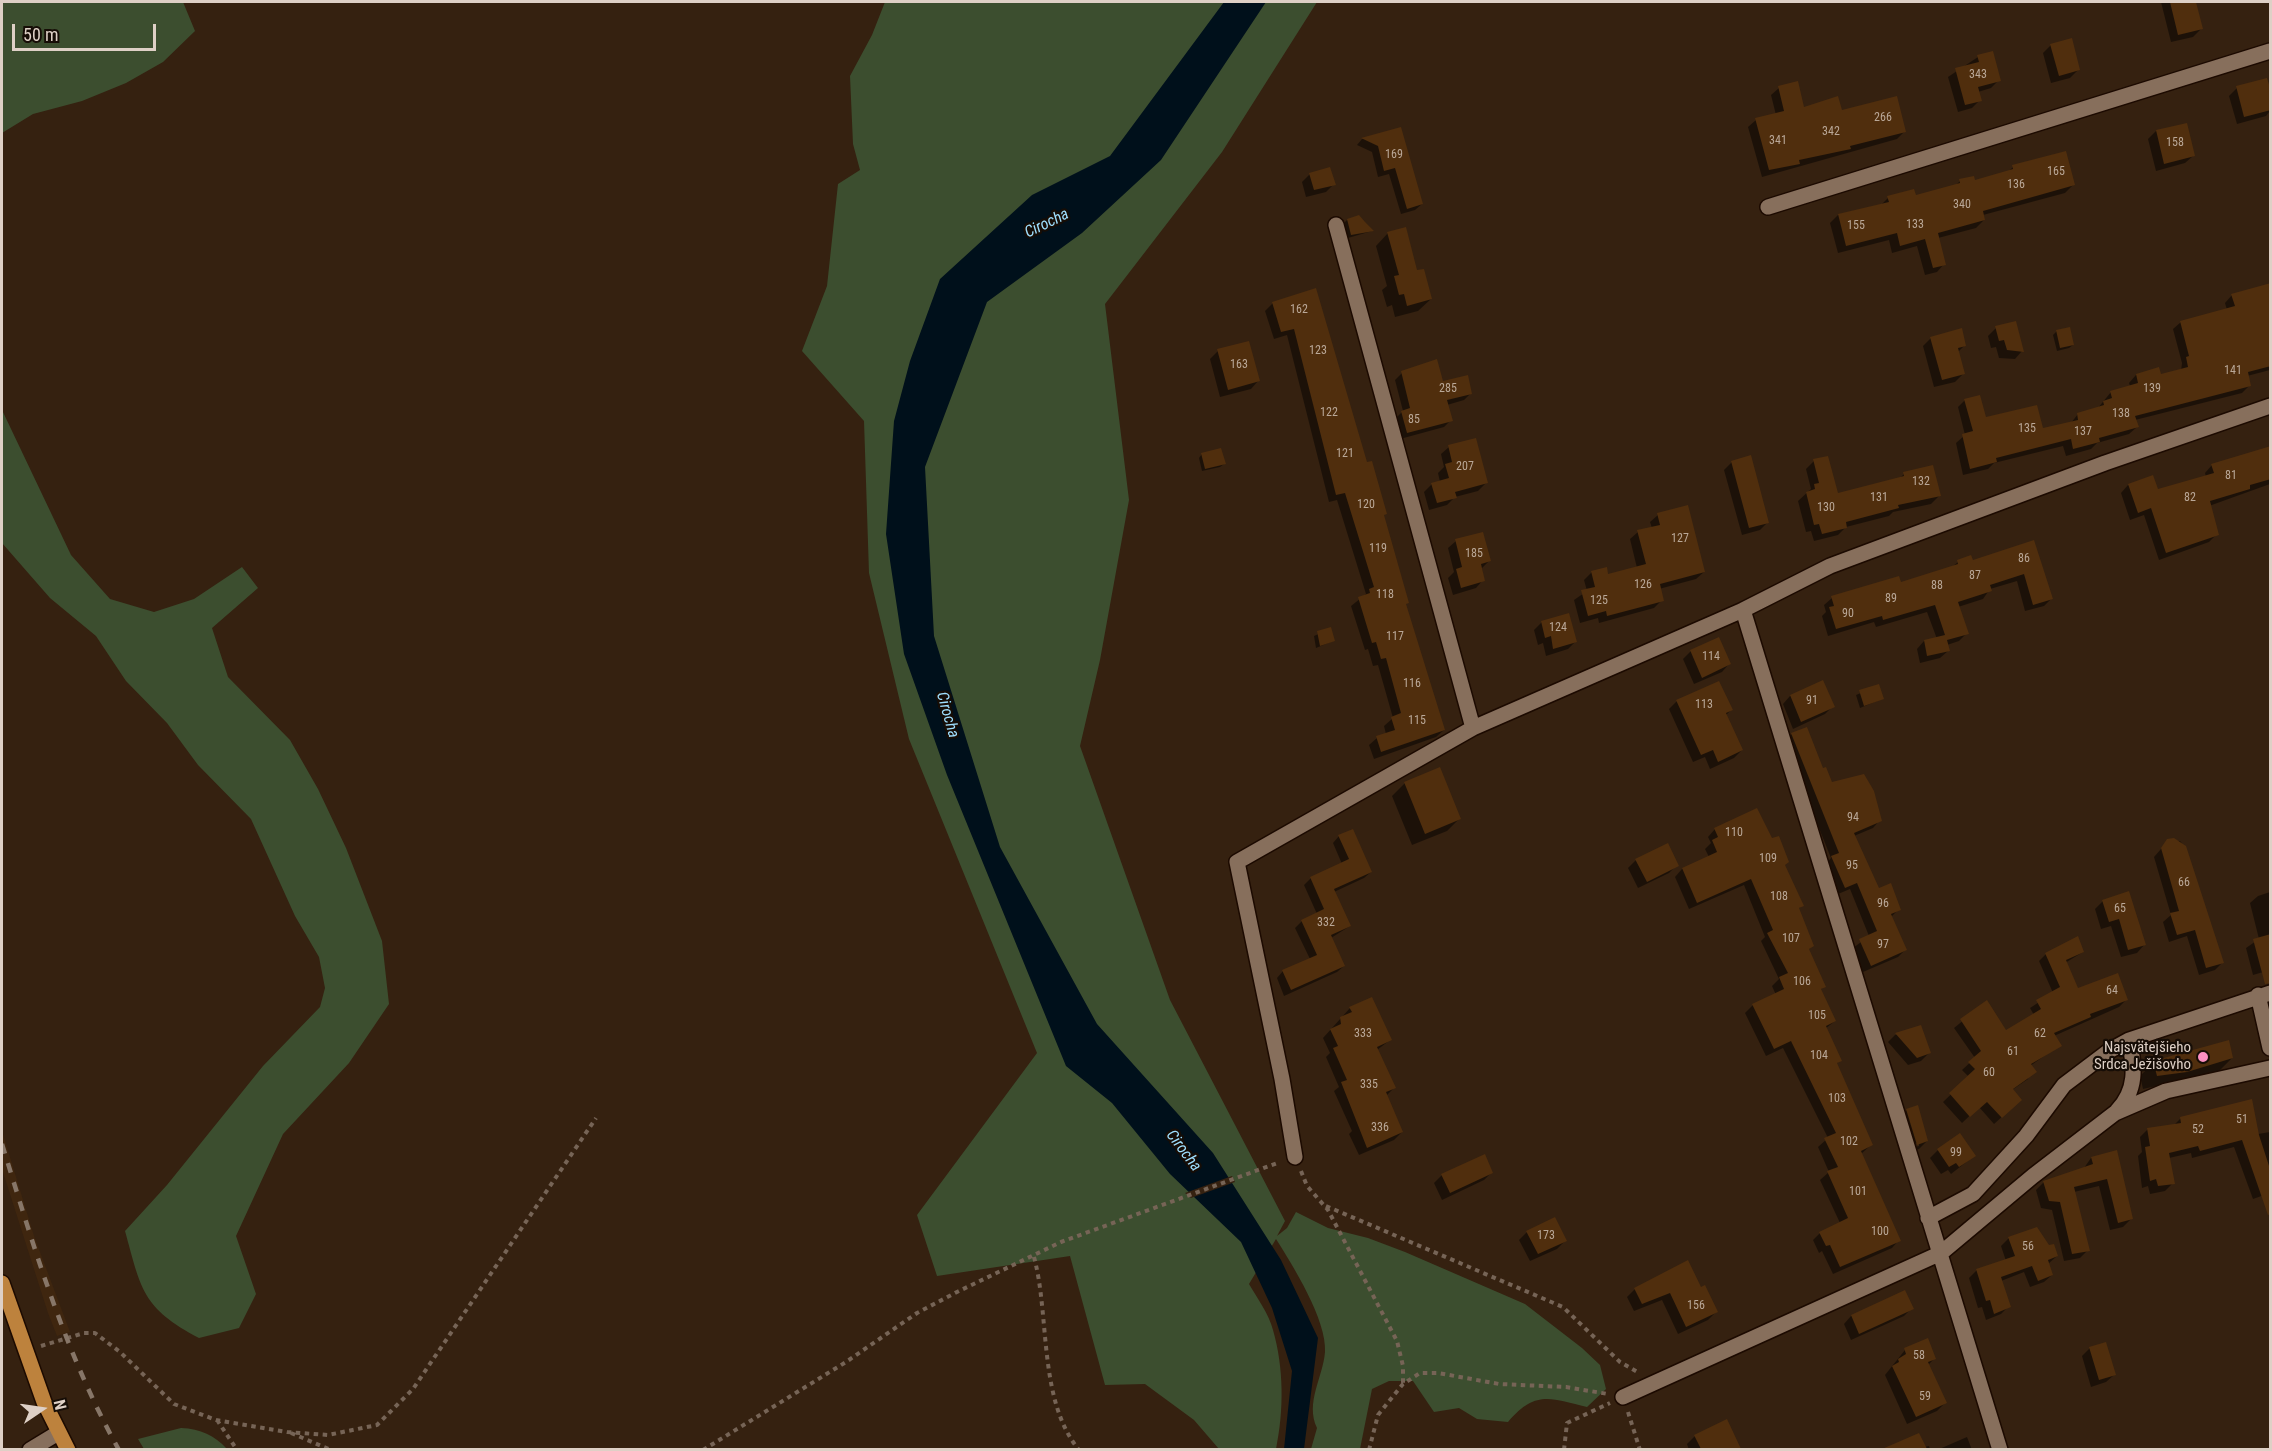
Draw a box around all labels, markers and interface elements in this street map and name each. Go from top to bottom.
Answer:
scale bar [15,12,159,50]
text: 50 m [23,24,58,45]
house number: 343 [1969,68,1987,82]
house number: 266 [1874,111,1892,125]
house number: 342 [1822,125,1840,139]
house number: 341 [1769,134,1787,148]
house number: 158 [2166,136,2184,150]
house number: 169 [1385,148,1403,162]
house number: 165 [2047,165,2065,179]
house number: 136 [2007,178,2025,192]
house number: 340 [1953,198,1971,212]
water label: Cirocha [1022,205,1072,243]
house number: 133 [1906,218,1924,232]
house number: 155 [1847,219,1865,233]
house number: 162 [1290,303,1308,317]
house number: 123 [1309,344,1327,358]
house number: 163 [1230,358,1248,372]
house number: 141 [2224,364,2242,378]
house number: 285 [1439,382,1457,396]
house number: 139 [2143,382,2161,396]
house number: 122 [1320,406,1338,420]
house number: 138 [2112,407,2130,421]
house number: 85 [1408,413,1420,427]
house number: 135 [2018,422,2036,436]
house number: 137 [2074,425,2092,439]
house number: 121 [1336,447,1354,461]
house number: 207 [1456,460,1474,474]
house number: 81 [2225,469,2237,483]
house number: 132 [1912,475,1930,489]
house number: 131 [1870,491,1888,505]
house number: 82 [2184,491,2196,505]
house number: 120 [1357,498,1375,512]
house number: 130 [1817,501,1835,515]
house number: 127 [1671,532,1689,546]
house number: 119 [1369,542,1387,556]
house number: 185 [1465,547,1483,561]
house number: 86 [2018,552,2030,566]
house number: 87 [1969,569,1981,583]
house number: 126 [1634,578,1652,592]
house number: 88 [1931,579,1943,593]
house number: 118 [1376,588,1394,602]
house number: 89 [1885,592,1897,606]
house number: 125 [1590,594,1608,608]
house number: 90 [1842,607,1854,621]
house number: 124 [1549,621,1567,635]
house number: 117 [1386,630,1404,644]
house number: 114 [1702,650,1720,664]
house number: 116 [1403,677,1421,691]
water label: Cirocha [931,690,963,740]
house number: 91 [1806,694,1818,708]
house number: 113 [1695,698,1713,712]
house number: 115 [1408,714,1426,728]
house number: 94 [1847,811,1859,825]
house number: 110 [1725,826,1743,840]
house number: 109 [1759,852,1777,866]
house number: 95 [1846,859,1858,873]
house number: 66 [2178,876,2190,890]
house number: 108 [1770,890,1788,904]
house number: 96 [1877,897,1889,911]
house number: 65 [2114,902,2126,916]
house number: 332 [1317,916,1335,930]
house number: 107 [1782,932,1800,946]
house number: 97 [1877,938,1889,952]
house number: 106 [1793,975,1811,989]
house number: 64 [2106,984,2118,998]
house number: 105 [1808,1009,1826,1023]
house number: 333 [1354,1027,1372,1041]
house number: 62 [2034,1027,2046,1041]
place label: Najsvätejšieho Srdca Ježišovho [2094,1039,2191,1074]
house number: 61 [2007,1045,2019,1059]
house number: 104 [1810,1049,1828,1063]
marker: Najsvätejšieho Srdca Ježišovho [2196,1050,2210,1064]
house number: 60 [1983,1066,1995,1080]
house number: 335 [1360,1078,1378,1092]
house number: 103 [1828,1092,1846,1106]
house number: 51 [2236,1113,2248,1127]
house number: 336 [1371,1121,1389,1135]
house number: 52 [2192,1123,2204,1137]
water label: Cirocha [1161,1127,1205,1175]
house number: 102 [1840,1135,1858,1149]
house number: 99 [1950,1146,1962,1160]
house number: 101 [1849,1185,1867,1199]
house number: 100 [1871,1225,1889,1239]
house number: 173 [1537,1229,1555,1243]
house number: 56 [2022,1240,2034,1254]
house number: 156 [1687,1299,1705,1313]
house number: 58 [1913,1349,1925,1363]
north arrow [12,1379,72,1439]
house number: 59 [1919,1390,1931,1404]
text: N [50,1398,70,1412]

